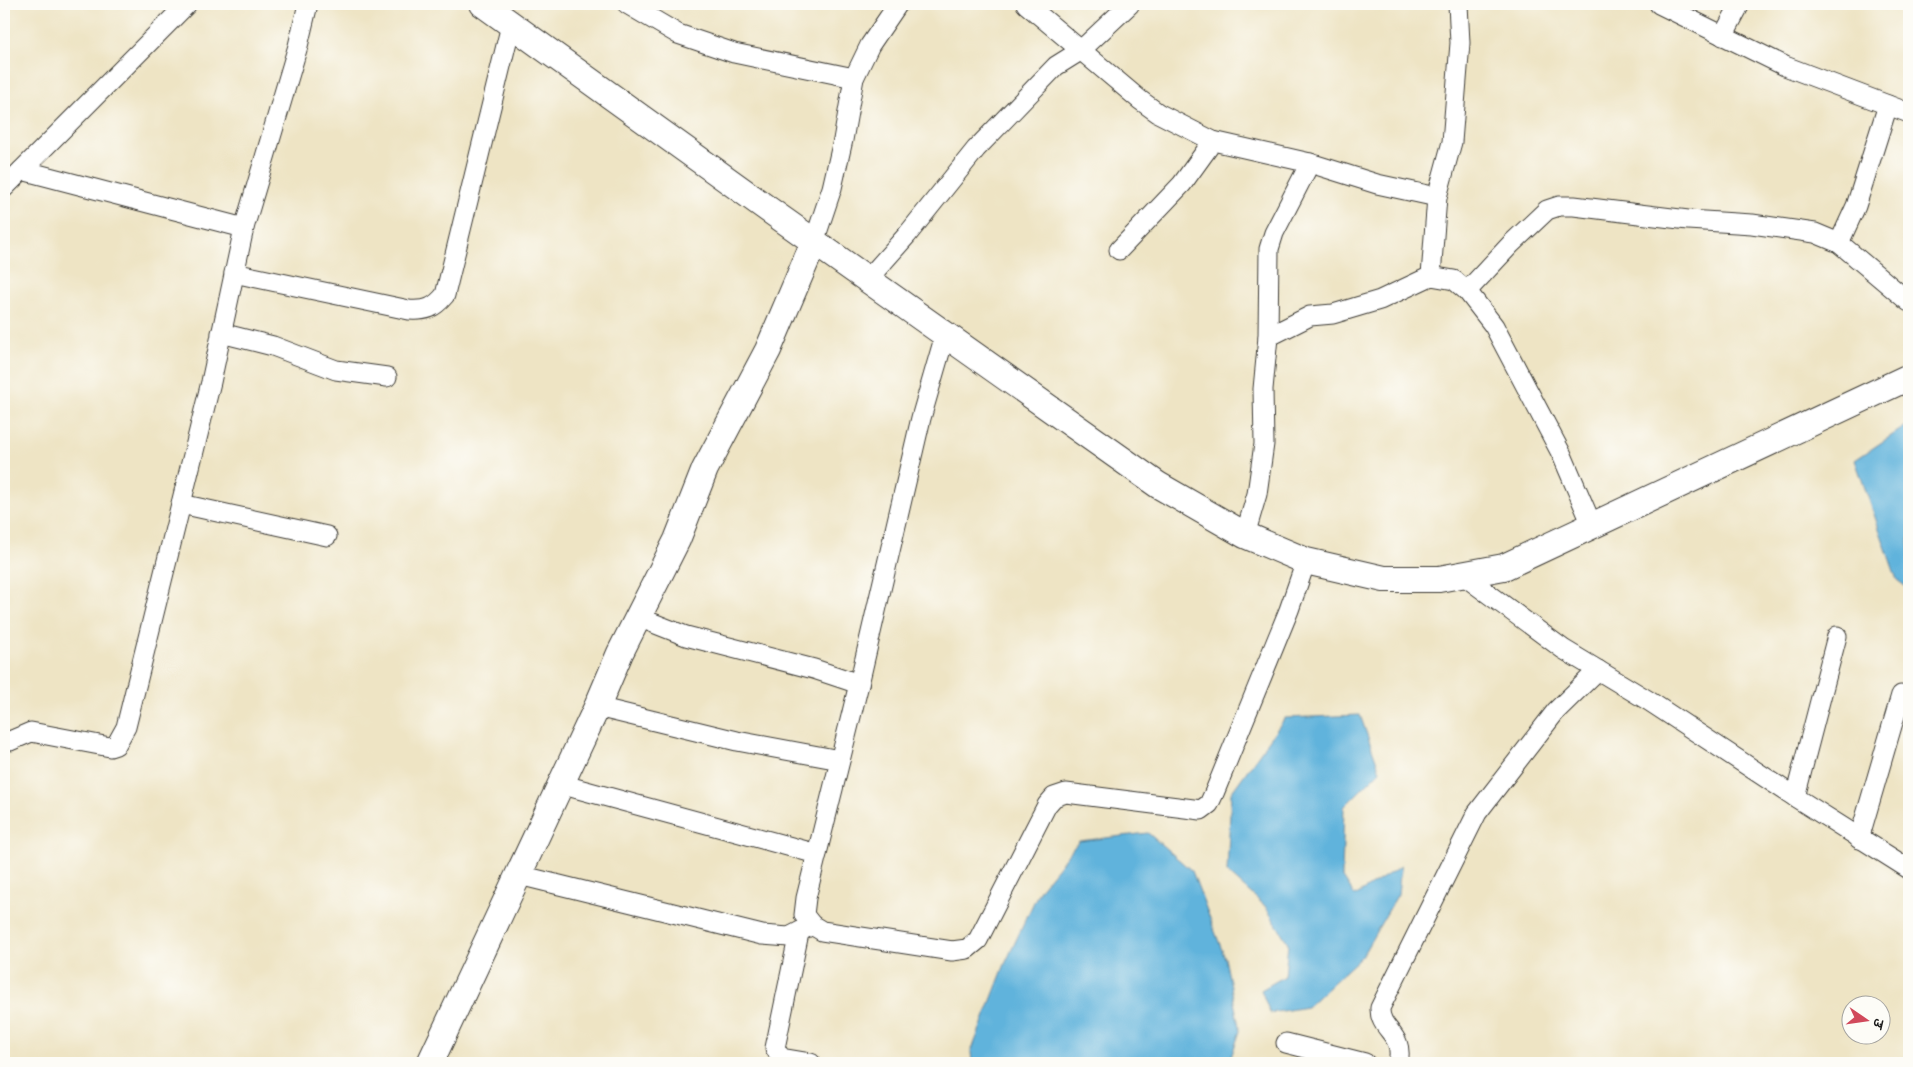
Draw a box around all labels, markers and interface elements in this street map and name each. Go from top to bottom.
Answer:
north arrow [1840,994,1890,1044]
text: उ [1865,1016,1889,1033]

